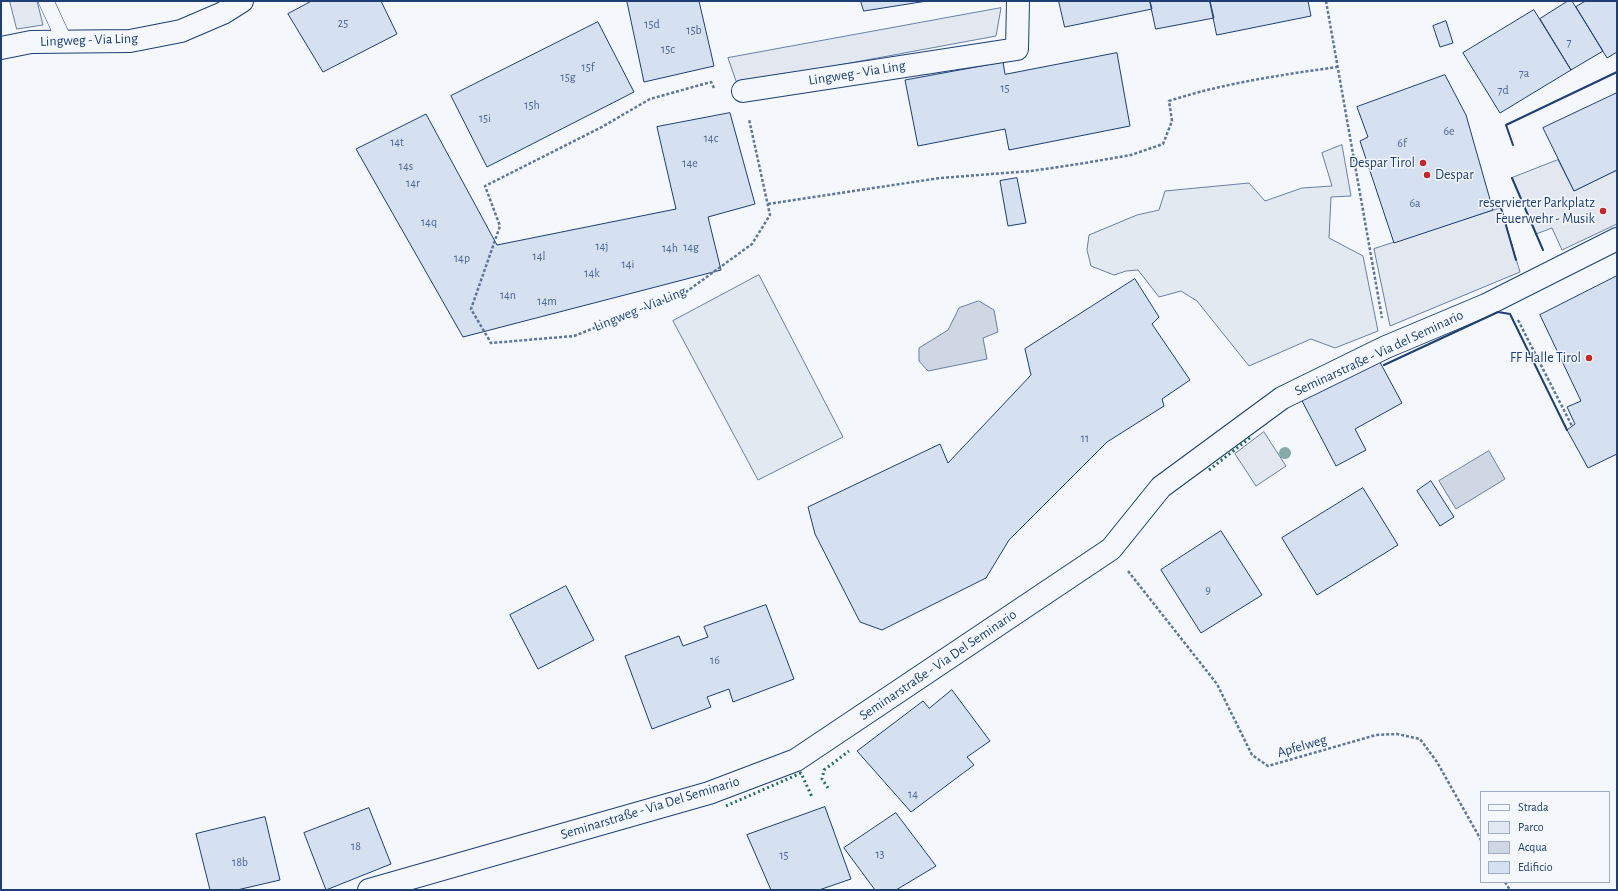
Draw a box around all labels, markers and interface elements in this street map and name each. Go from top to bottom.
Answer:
house number: 25 [338,16,348,30]
house number: 15d [644,17,660,31]
house number: 15b [686,23,702,37]
street label: Lingweg - Via Ling [40,30,138,50]
house number: 7 [1566,35,1572,49]
house number: 15c [661,42,675,56]
street label: Lingweg - Via Ling [807,57,907,89]
house number: 15f [582,60,594,74]
house number: 7a [1519,66,1529,80]
house number: 15g [561,70,575,84]
house number: 15 [1000,81,1010,95]
house number: 7d [1497,83,1509,97]
house number: 15h [524,98,540,112]
house number: 15i [479,111,491,125]
house number: 6e [1443,124,1455,138]
house number: 14c [704,131,718,145]
house number: 14t [390,135,404,149]
house number: 6f [1397,136,1407,150]
place label: Despar Tirol [1349,155,1415,171]
house number: 14e [682,156,698,170]
marker: Despar Tirol [1418,158,1428,168]
house number: 14s [399,159,413,173]
place label: Despar [1435,167,1474,183]
marker: Despar [1422,170,1432,180]
house number: 14r [406,176,420,190]
place label: reservierter Parkplatz Feuerwehr - Musik [1478,195,1595,228]
house number: 6a [1409,196,1421,210]
marker: reservierter Parkplatz Feuerwehr - Musik [1598,206,1608,216]
house number: 14q [421,215,437,229]
house number: 14j [595,239,609,253]
house number: 14g [683,240,699,254]
house number: 14h [662,241,678,255]
house number: 14l [533,249,545,263]
house number: 14p [454,251,470,265]
house number: 14i [622,257,634,271]
house number: 14k [584,266,600,280]
street label: Lingweg - Via Ling [591,283,689,335]
house number: 14n [500,288,516,302]
house number: 14m [537,294,557,308]
street label: Seminarstraße - Via del Seminario [1292,306,1466,400]
place label: FF Halle Tirol [1510,350,1581,366]
marker: FF Halle Tirol [1584,353,1594,363]
house number: 11 [1081,431,1089,445]
house number: 9 [1205,583,1211,597]
street label: Seminarstraße - Via Del Seminario [856,606,1020,724]
house number: 16 [710,653,720,667]
street label: Apfelweg [1275,731,1329,761]
street label: Seminarstraße - Via Del Seminario [559,773,741,843]
house number: 14 [908,787,918,801]
legend [1480,791,1610,883]
text: Strada [1518,801,1549,813]
text: Parco [1518,821,1544,833]
house number: 18 [351,839,361,853]
text: Acqua [1518,841,1547,853]
house number: 13 [875,847,885,861]
house number: 15 [779,848,789,862]
house number: 18b [232,855,248,869]
text: Edificio [1518,861,1553,873]

